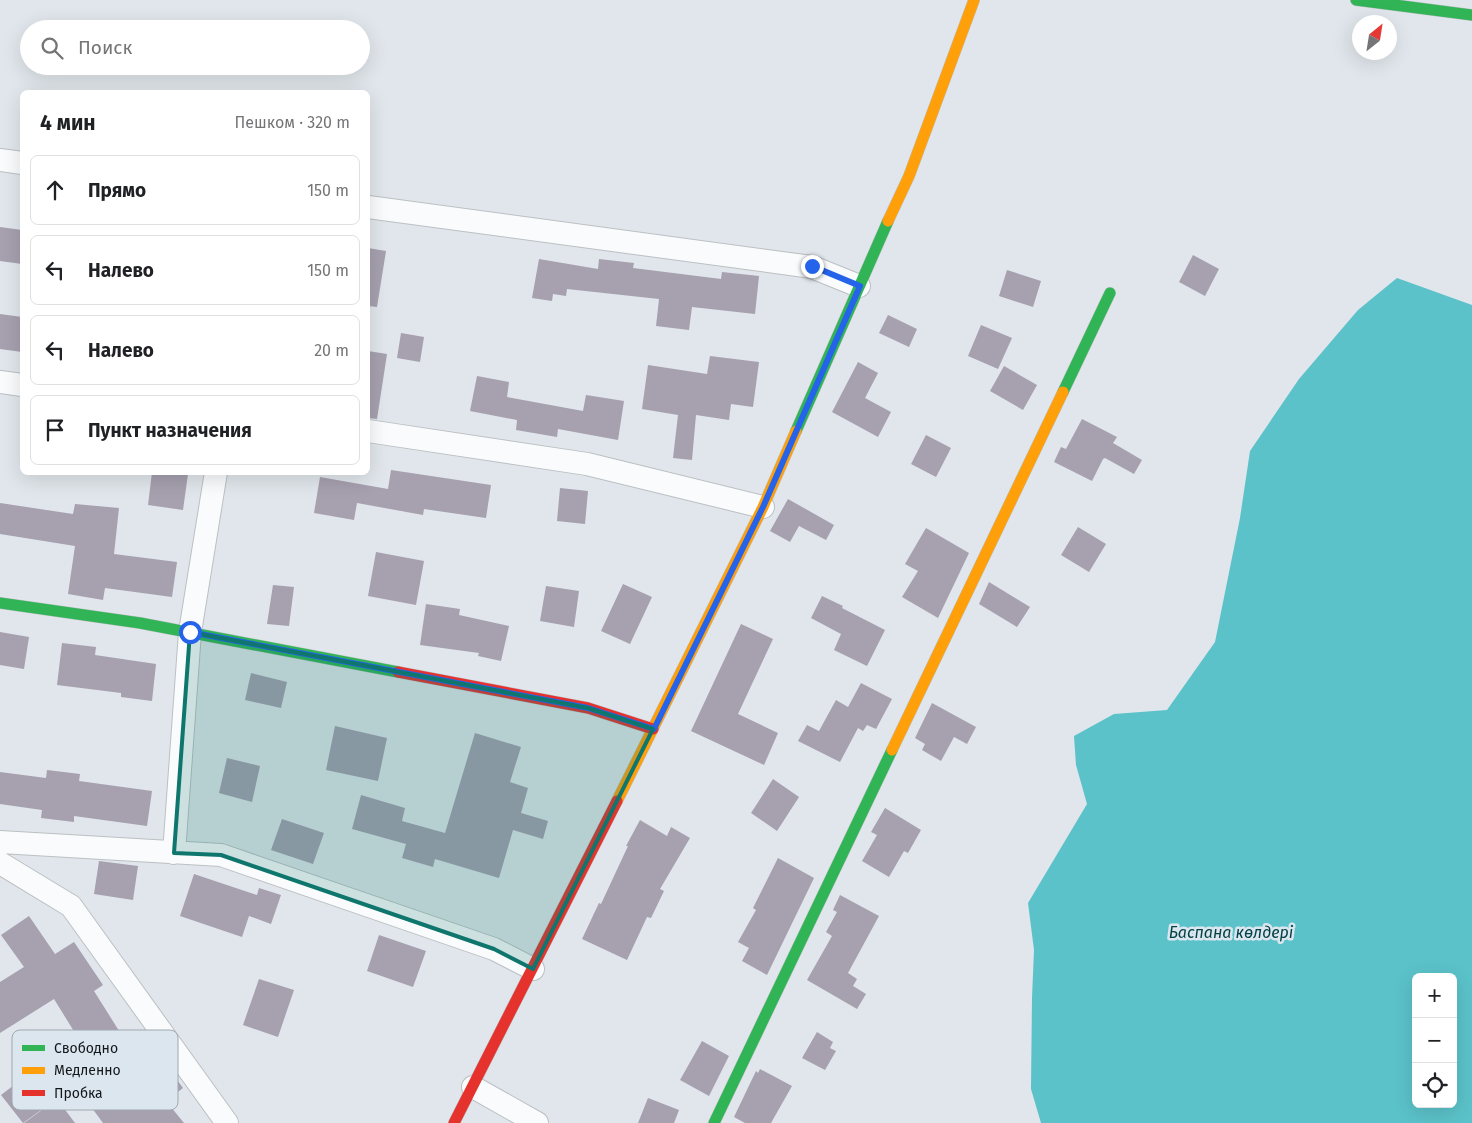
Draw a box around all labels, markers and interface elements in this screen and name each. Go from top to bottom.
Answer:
north arrow [1352,15,1397,60]
search box [20,20,370,75]
icon: search [38,34,66,62]
text: Поиск [78,36,132,59]
text: 4 мин [40,110,96,136]
text: Пешком · 320 m [235,113,350,132]
icon: ahead [41,176,69,204]
text: Прямо [88,179,146,202]
text: 150 m [307,181,349,200]
route end [801,255,824,278]
icon: left [41,256,69,284]
text: Налево [88,259,154,282]
text: 150 m [307,261,349,280]
icon: left [41,336,69,364]
text: Налево [88,339,154,362]
text: 20 m [314,341,349,360]
icon: arrive [41,416,69,444]
text: Пункт назначения [88,419,252,442]
route start [179,621,202,644]
water label: Баспана көлдері [1169,923,1294,942]
map controls [1412,973,1457,1108]
button: + [1412,973,1457,1018]
button: − [1412,1018,1457,1063]
legend [12,1030,178,1110]
text: Свободно [54,1040,118,1057]
text: Медленно [54,1062,121,1079]
button: locate [1412,1063,1457,1108]
text: Пробка [54,1085,103,1102]

